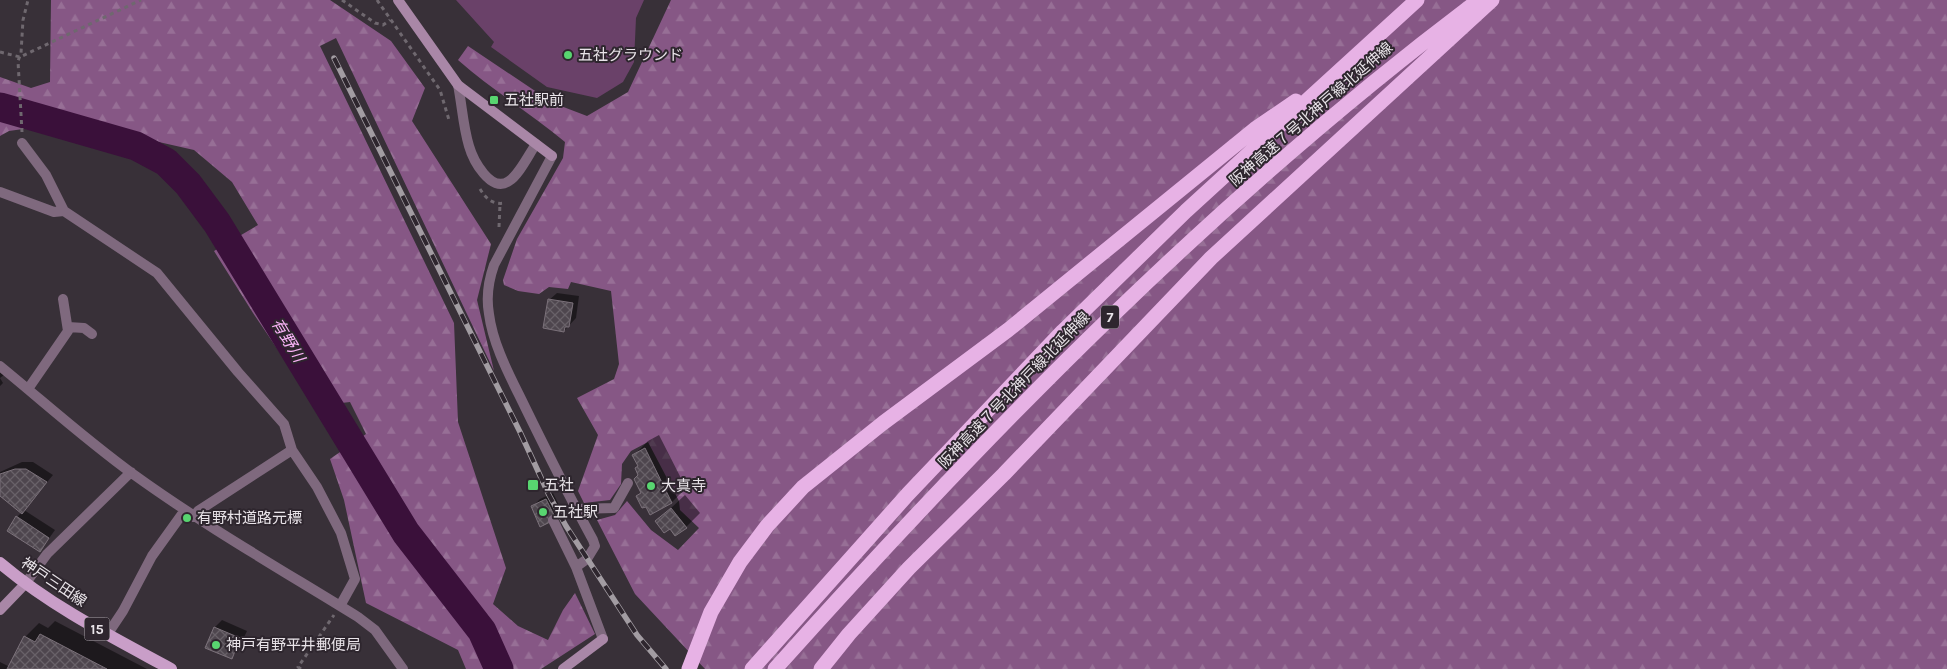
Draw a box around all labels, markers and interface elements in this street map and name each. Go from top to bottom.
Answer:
street label: 阪神高速７号北神戸線北延伸線 [1226,38,1396,190]
place label: 五社グラウンド [578,46,683,64]
marker: 五社グラウンド [562,49,574,61]
place label: 五社駅前 [504,91,564,109]
marker: 五社駅前 [488,94,500,106]
road number: 7 [1101,306,1119,328]
street label: 阪神高速７号北神戸線北延伸線 [935,308,1093,472]
water label: 有野川 [267,315,310,367]
place label: 五社 [544,476,574,494]
place label: 大真寺 [661,477,706,495]
marker: 五社 [526,478,540,492]
marker: 大真寺 [645,480,657,492]
place label: 五社駅 [553,503,598,521]
marker: 五社駅 [537,506,549,518]
place label: 有野村道路元標 [197,509,302,527]
marker: 有野村道路元標 [181,512,193,524]
street label: 神戸三田線 [18,554,90,610]
road number: 15 [84,618,110,640]
place label: 神戸有野平井郵便局 [226,636,361,654]
marker: 神戸有野平井郵便局 [210,639,222,651]

